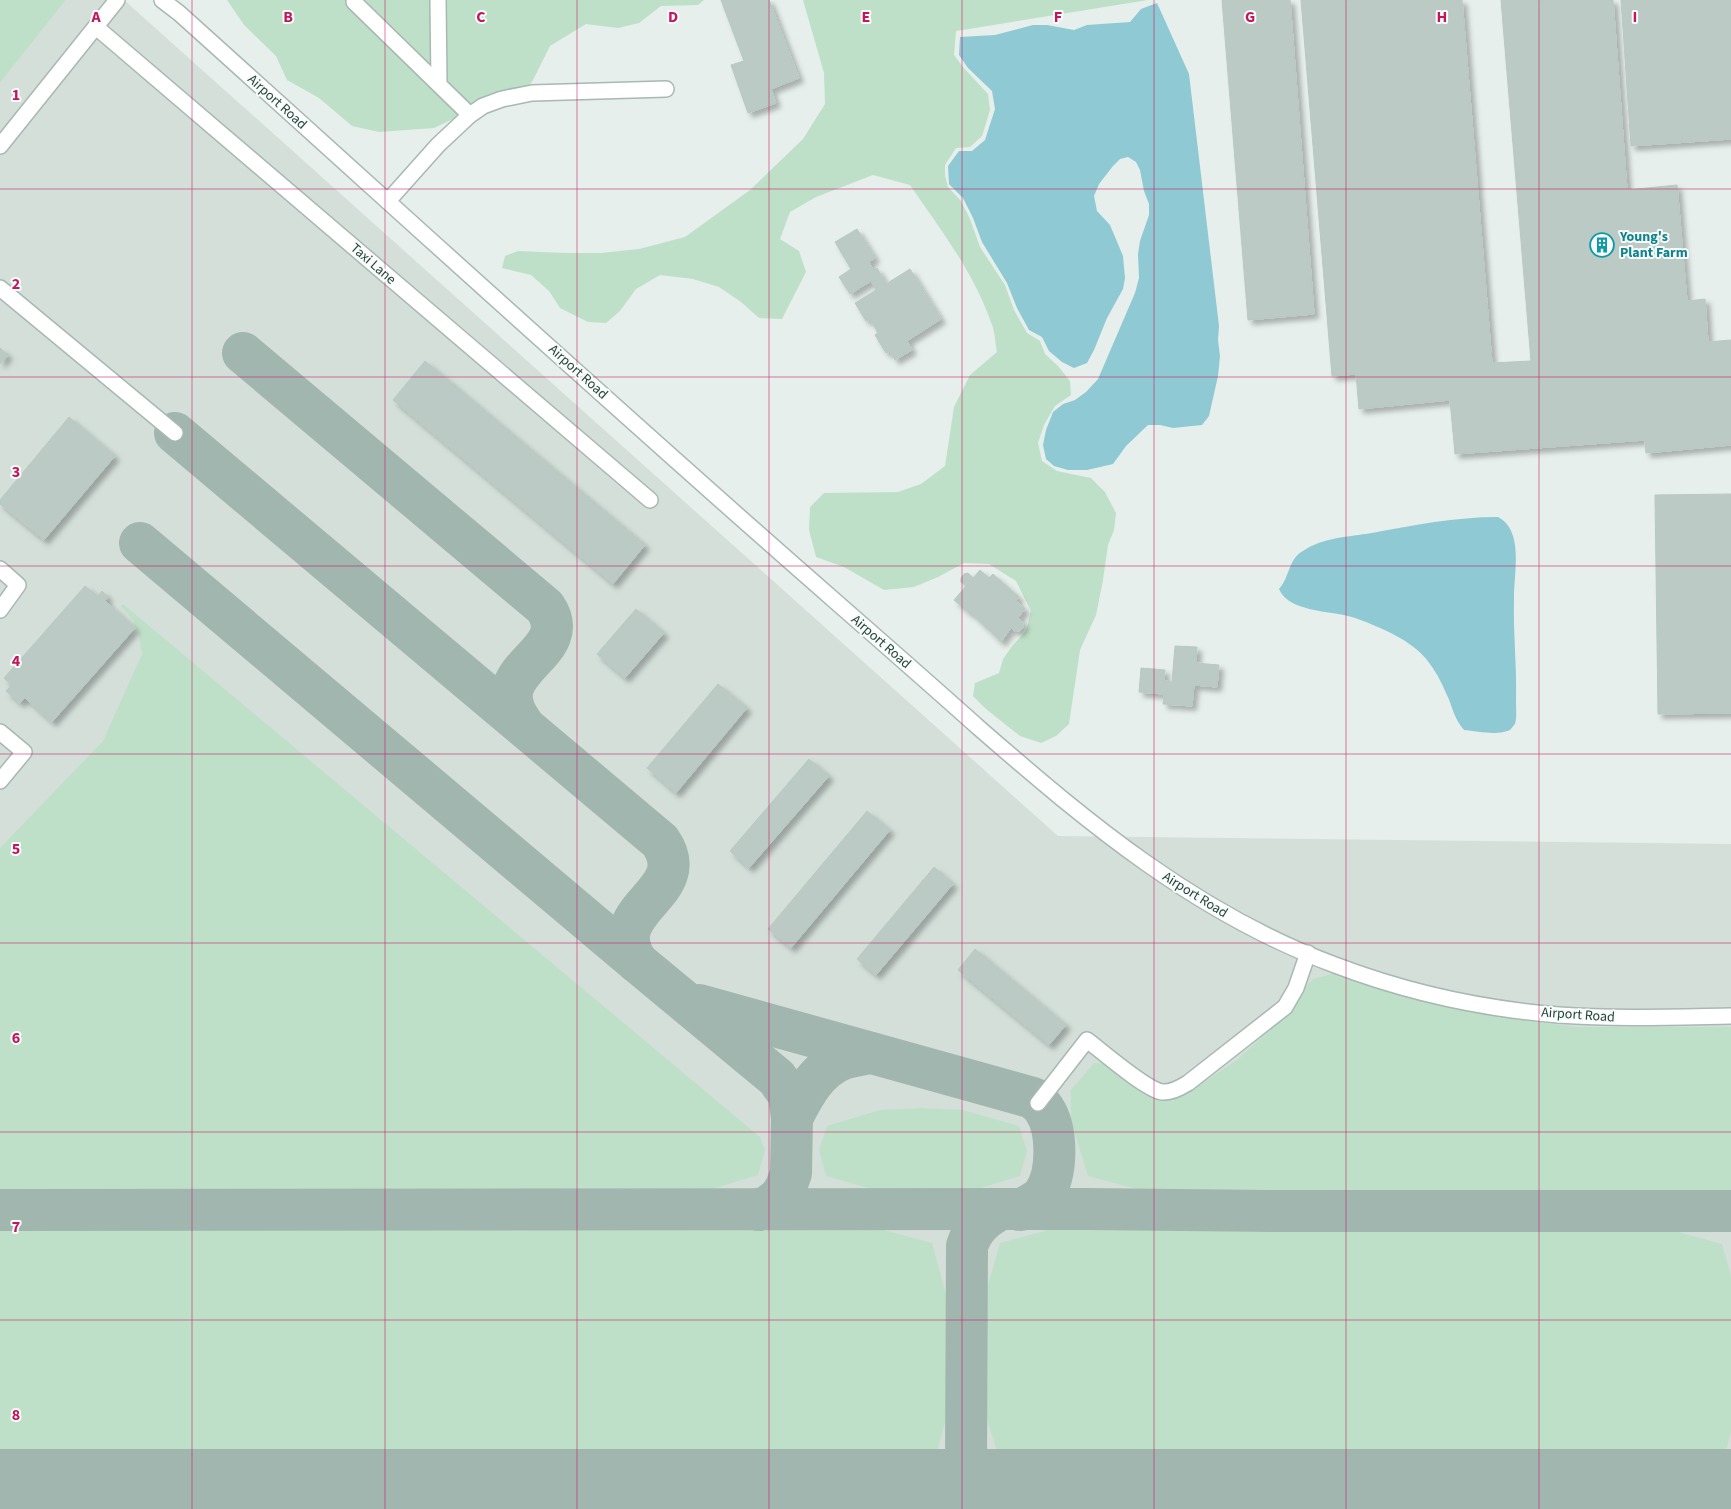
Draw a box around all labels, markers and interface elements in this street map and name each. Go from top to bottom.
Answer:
text: A [90,6,101,28]
text: B [283,6,293,28]
text: C [476,6,486,28]
text: D [668,6,678,28]
text: E [862,6,870,28]
text: F [1054,6,1062,28]
text: G [1245,6,1255,28]
text: H [1437,6,1447,28]
text: I [1633,6,1637,28]
street label: Airport Road [243,70,311,134]
text: 1 [12,84,20,106]
place label: Young's Plant Farm [1619,227,1688,263]
building icon: Young's Plant Farm [1589,232,1615,258]
street label: Taxi Lane [346,239,400,289]
text: 2 [12,273,20,295]
street label: Airport Road [544,340,612,404]
text: 3 [12,461,20,483]
street label: Airport Road [847,610,915,674]
text: 4 [12,650,21,672]
text: 5 [12,838,20,860]
street label: Airport Road [1158,867,1232,923]
street label: Airport Road [1541,1002,1615,1028]
text: 6 [12,1027,20,1049]
text: 7 [12,1216,20,1238]
text: 8 [12,1404,20,1426]

